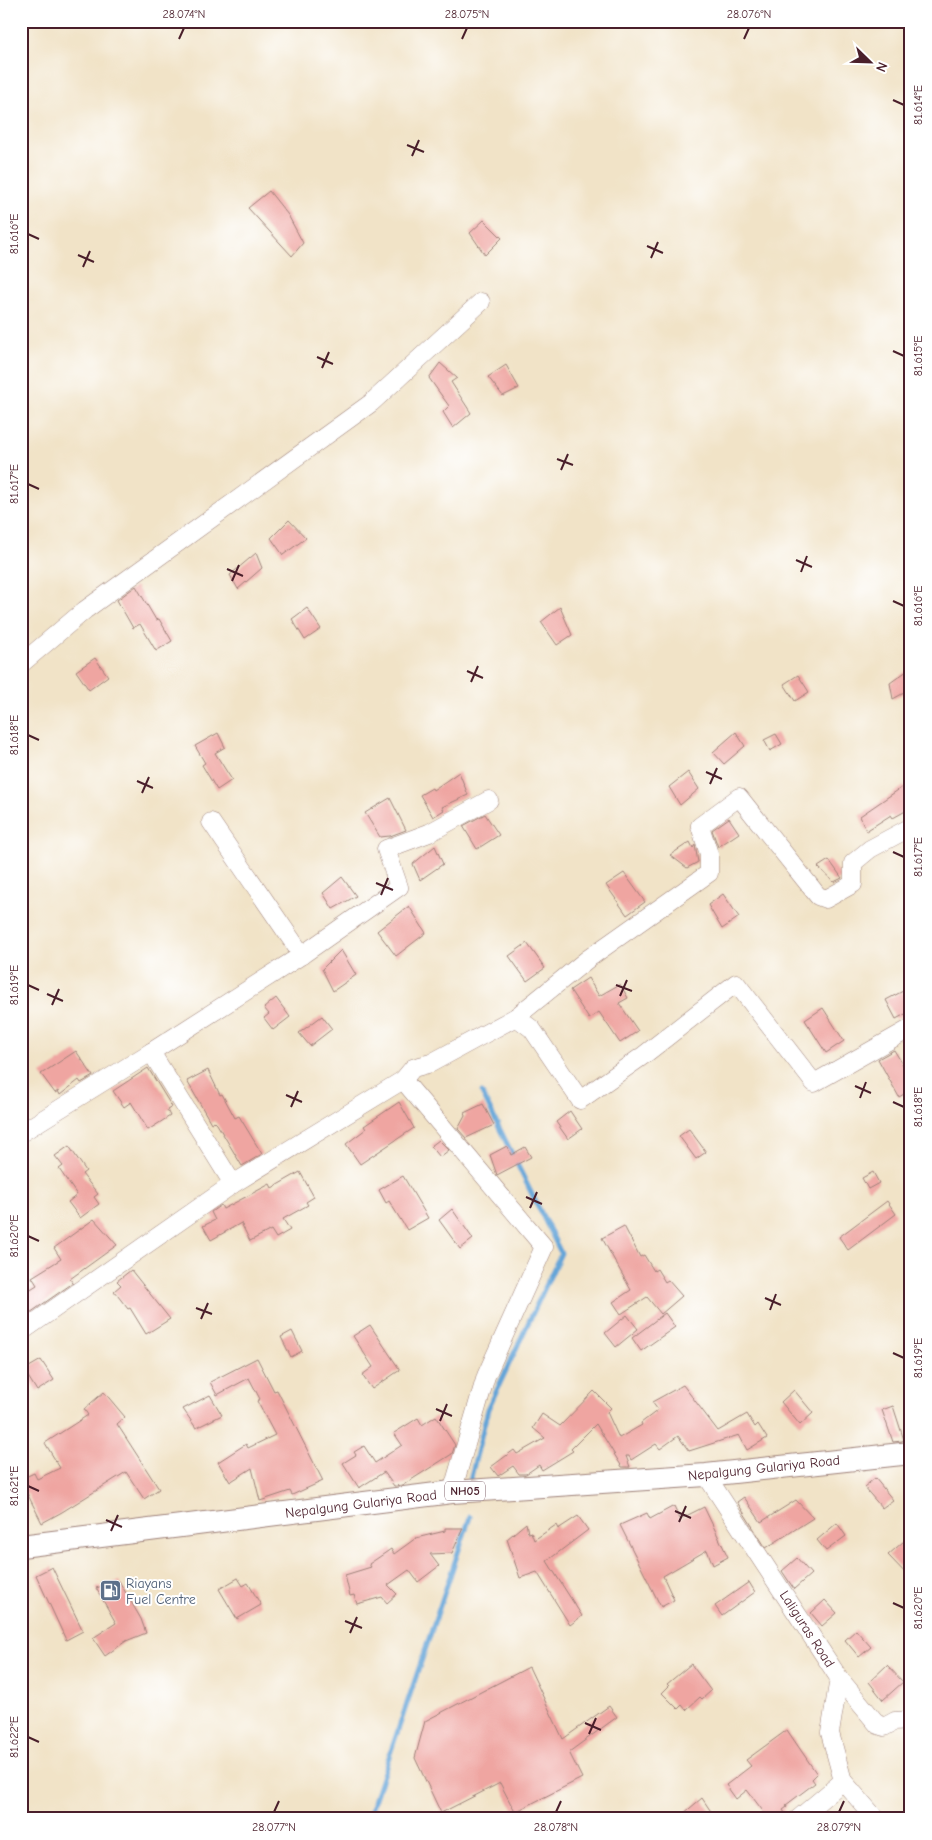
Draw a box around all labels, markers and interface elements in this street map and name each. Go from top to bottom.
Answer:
text: 28.074°N [163,7,205,21]
text: 28.075°N [445,7,489,21]
text: 28.076°N [727,7,771,21]
north arrow [844,38,894,88]
text: N [872,59,891,74]
text: 81.614°E [911,85,925,125]
text: 81.616°E [7,214,21,254]
text: 81.615°E [911,336,925,376]
text: 81.617°E [7,464,21,504]
text: 81.616°E [911,586,925,626]
text: 81.618°E [7,715,21,755]
text: 81.617°E [911,837,925,877]
text: 81.619°E [7,965,21,1005]
text: 81.618°E [911,1087,925,1127]
text: 81.620°E [7,1214,21,1258]
text: 81.619°E [911,1338,925,1378]
street label: Nepalgung Gulariya Road [687,1452,841,1484]
text: 81.621°E [7,1466,21,1506]
road number: NH05 [445,1482,485,1500]
street label: Nepalgung Gulariya Road [284,1486,438,1522]
place label: Riayans Fuel Centre [126,1575,196,1608]
fuel station icon: Riayans Fuel Centre [98,1579,122,1603]
text: 81.620°E [911,1586,925,1630]
street label: Laliguras Road [776,1587,838,1671]
text: 81.622°E [7,1716,21,1758]
text: 28.077°N [252,1820,296,1834]
text: 28.078°N [534,1820,578,1834]
text: 28.079°N [817,1820,861,1834]

